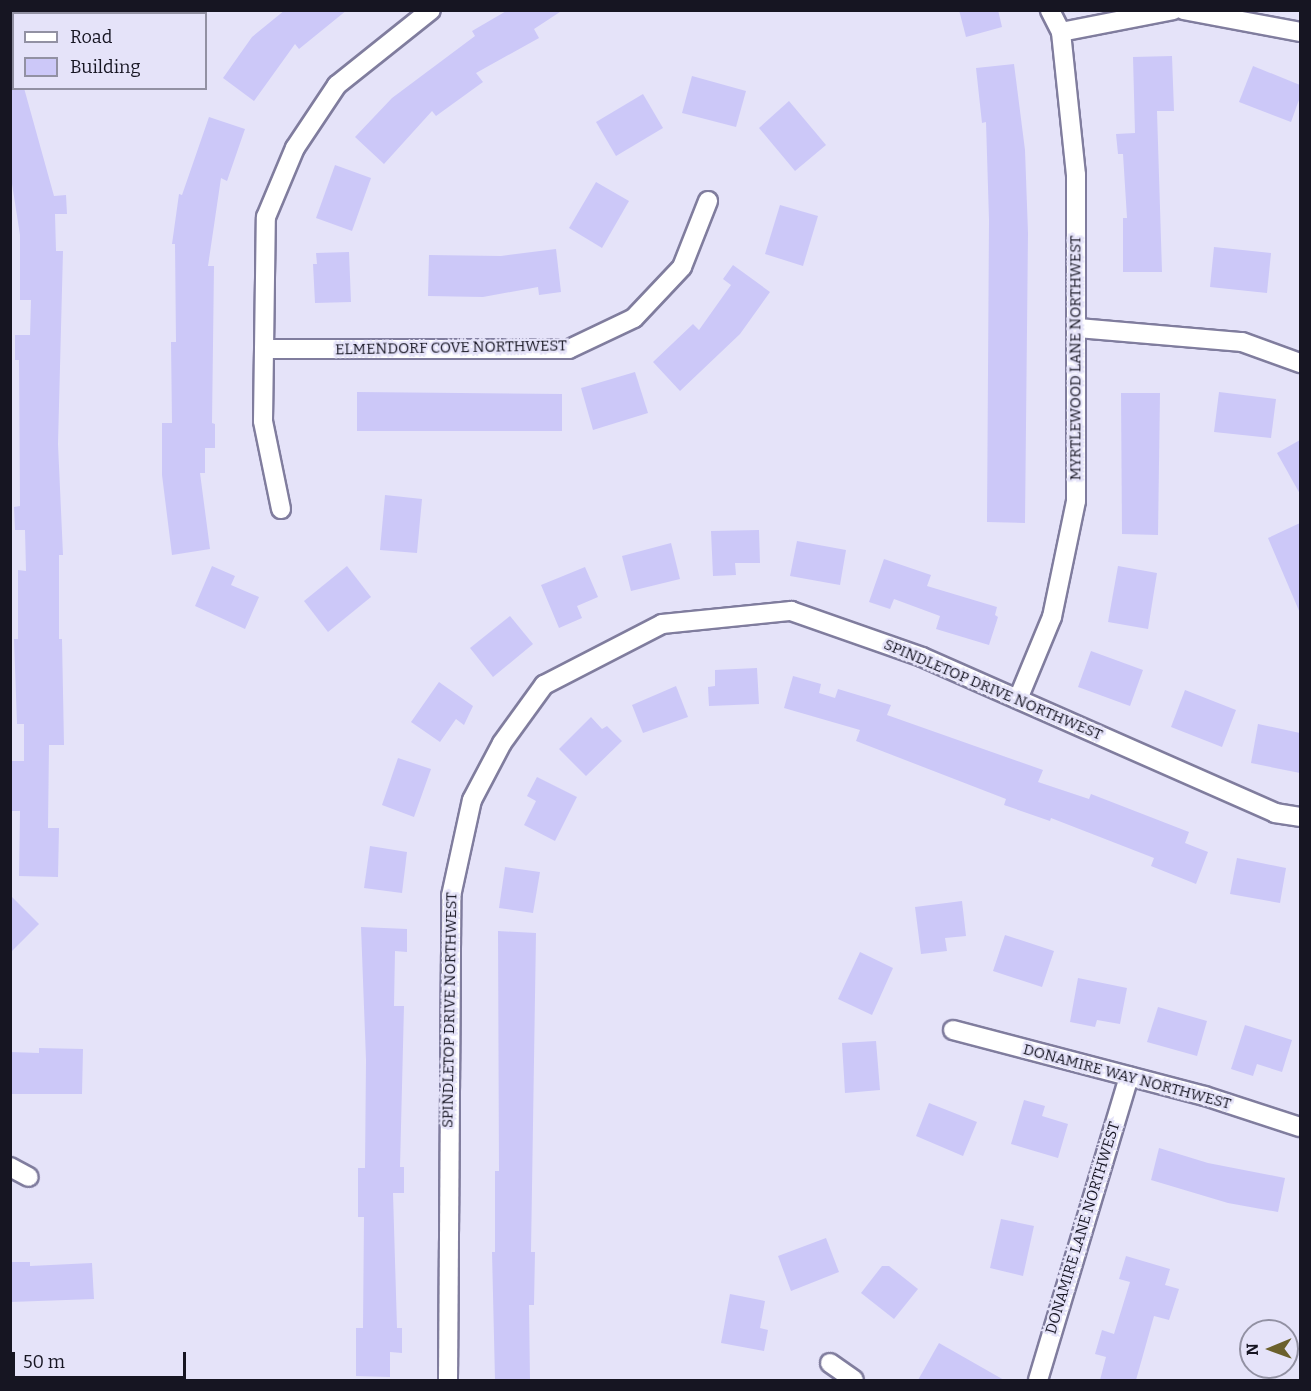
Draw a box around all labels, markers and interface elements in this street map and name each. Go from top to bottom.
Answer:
legend [12,12,207,90]
text: Road [70,26,112,48]
text: Building [70,56,141,78]
street label: MYRTLEWOOD LANE NORTHWEST [1067,236,1085,480]
street label: ELMENDORF COVE NORTHWEST [335,337,567,359]
street label: SPINDLETOP DRIVE NORTHWEST [881,636,1105,744]
street label: SPINDLETOP DRIVE NORTHWEST [439,892,461,1128]
street label: DONAMIRE WAY NORTHWEST [1021,1041,1233,1113]
street label: DONAMIRE LANE NORTHWEST [1042,1120,1124,1336]
north arrow [1239,1319,1299,1379]
scale bar [15,1340,189,1378]
text: N [1243,1343,1262,1356]
text: 50 m [23,1351,65,1373]

